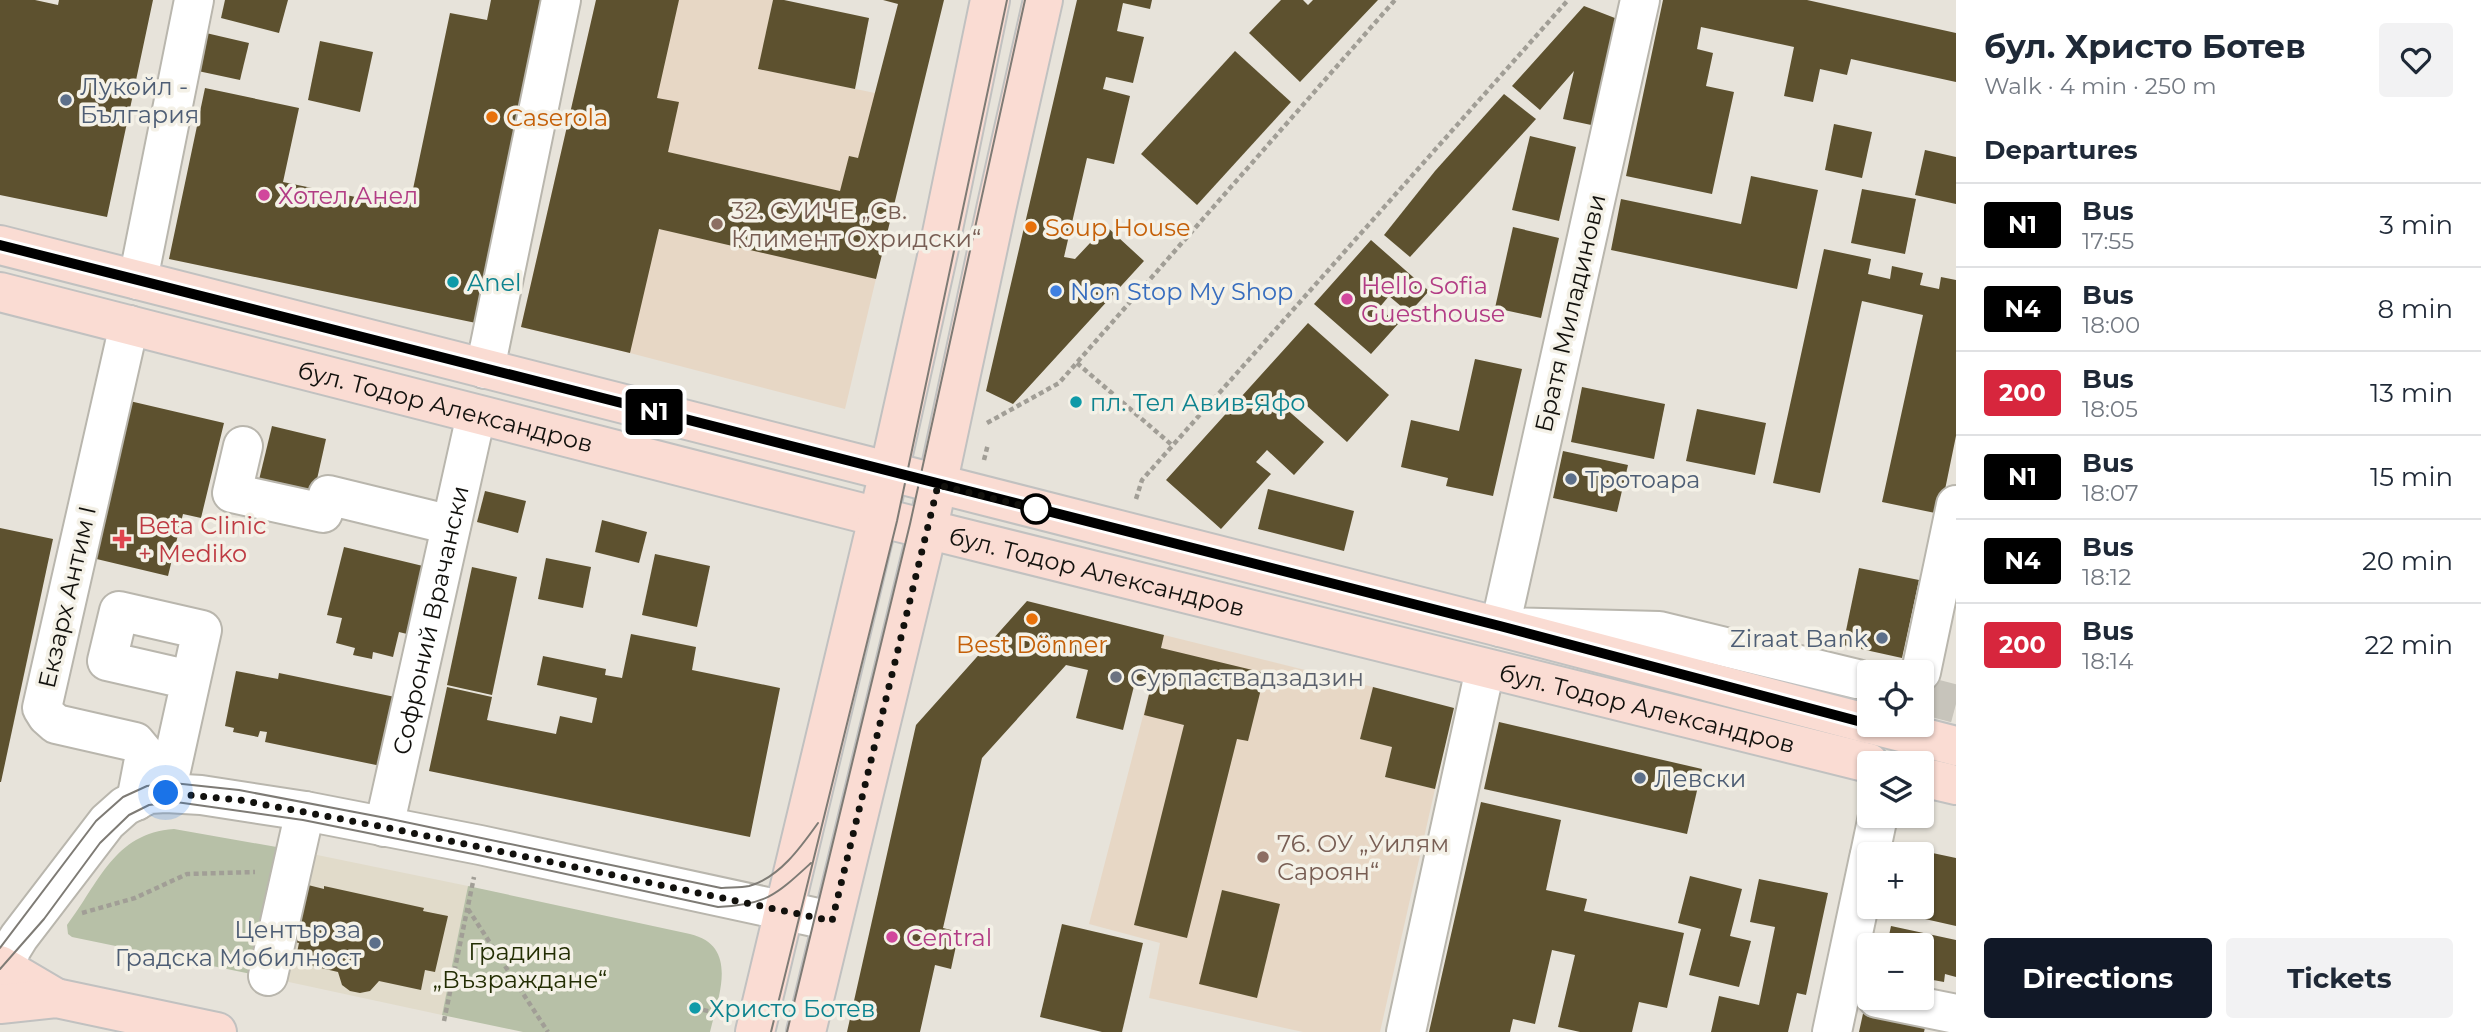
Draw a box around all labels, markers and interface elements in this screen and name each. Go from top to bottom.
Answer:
button: heart [2379,23,2453,97]
text: бул. Христо Ботев [1984,26,2306,66]
place label: Лукойл - България [80,72,199,129]
text: Walk · 4 min · 250 m [1984,72,2217,100]
marker: Лукойл - България [58,92,74,108]
place label: Caserola [506,103,608,132]
marker: Caserola [484,109,500,125]
text: Departures [1984,134,2138,166]
place label: Хотел Анел [278,181,418,210]
marker: Хотел Анел [256,187,272,203]
street label: Братя Миладинови [1529,191,1611,435]
text: Bus [2082,195,2134,227]
place label: 32. СУИЧЕ „Св. Климент Охридски“ [731,196,981,253]
text: 3 min [2379,209,2453,241]
text: N1 [2008,210,2037,239]
place label: Soup House [1045,213,1190,242]
marker: 32. СУИЧЕ „Св. Климент Охридски“ [709,216,725,232]
marker: Soup House [1023,219,1039,235]
text: 17:55 [2082,227,2134,255]
place label: Anel [467,268,521,297]
place label: Hello Sofia Guesthouse [1361,271,1505,328]
marker: Anel [445,274,461,290]
place label: Non Stop My Shop [1070,277,1293,306]
text: Bus [2082,279,2134,311]
marker: Non Stop My Shop [1048,283,1064,299]
marker: Hello Sofia Guesthouse [1339,291,1355,307]
text: 8 min [2377,293,2453,325]
text: N4 [2005,294,2040,323]
text: 18:00 [2082,311,2140,339]
street label: бул. Тодор Александров [295,354,596,458]
text: Bus [2082,363,2134,395]
text: 13 min [2370,377,2453,409]
text: 200 [1999,378,2046,407]
place label: пл. Тел Авив-Яфо [1090,388,1306,417]
line badge: N1 [622,389,686,435]
marker: пл. Тел Авив-Яфо [1068,394,1084,410]
text: 18:05 [2082,395,2138,423]
text: N1 [640,397,668,426]
text: Bus [2082,447,2134,479]
text: 15 min [2370,461,2453,493]
text: N1 [2008,462,2037,491]
place label: Тротоара [1585,465,1700,494]
marker: Тротоара [1563,471,1579,487]
text: 18:07 [2082,479,2138,507]
street label: Софроний Врачански [386,483,474,757]
unlabelled marker [1021,494,1051,524]
street label: Екзарх Антим I [32,503,102,691]
place label: Beta Clinic + Mediko [138,511,266,568]
street label: бул. Тодор Александров [946,521,1248,622]
marker: Beta Clinic + Mediko [112,529,132,549]
text: Bus [2082,531,2134,563]
text: 20 min [2362,545,2453,577]
text: N4 [2005,546,2040,575]
text: 18:12 [2082,563,2131,591]
marker: Best Dönner [1024,611,1040,627]
text: Bus [2082,615,2134,647]
place label: Ziraat Bank [1730,624,1869,653]
text: 22 min [2364,629,2453,661]
place label: Best Dönner [956,630,1108,659]
marker: Ziraat Bank [1874,630,1890,646]
text: 200 [1999,630,2046,659]
text: 18:14 [2082,647,2133,675]
street label: бул. Тодор Александров [1496,657,1798,759]
map controls [1857,660,1934,1010]
button: locate [1857,660,1934,737]
place label: Сурпаствадзадзин [1130,663,1364,692]
marker: Сурпаствадзадзин [1108,669,1124,685]
button: layers [1857,751,1934,828]
place label: Левски [1654,764,1746,793]
marker: Левски [1632,770,1648,786]
your location [148,775,183,810]
place label: 76. ОУ „Уилям Сароян“ [1277,829,1449,886]
button: + [1857,842,1934,919]
marker: 76. ОУ „Уилям Сароян“ [1255,849,1271,865]
place label: Център за Градска Мобилност [115,915,362,972]
place label: Central [906,923,992,952]
marker: Central [884,929,900,945]
button: − [1857,933,1934,1010]
marker: Център за Градска Мобилност [367,935,383,951]
park label: Градина „Възраждане“ [433,937,607,994]
button: Directions [1984,938,2212,1018]
button: Tickets [2226,938,2453,1018]
place label: Христо Ботев [709,994,875,1023]
marker: Христо Ботев [687,1000,703,1016]

